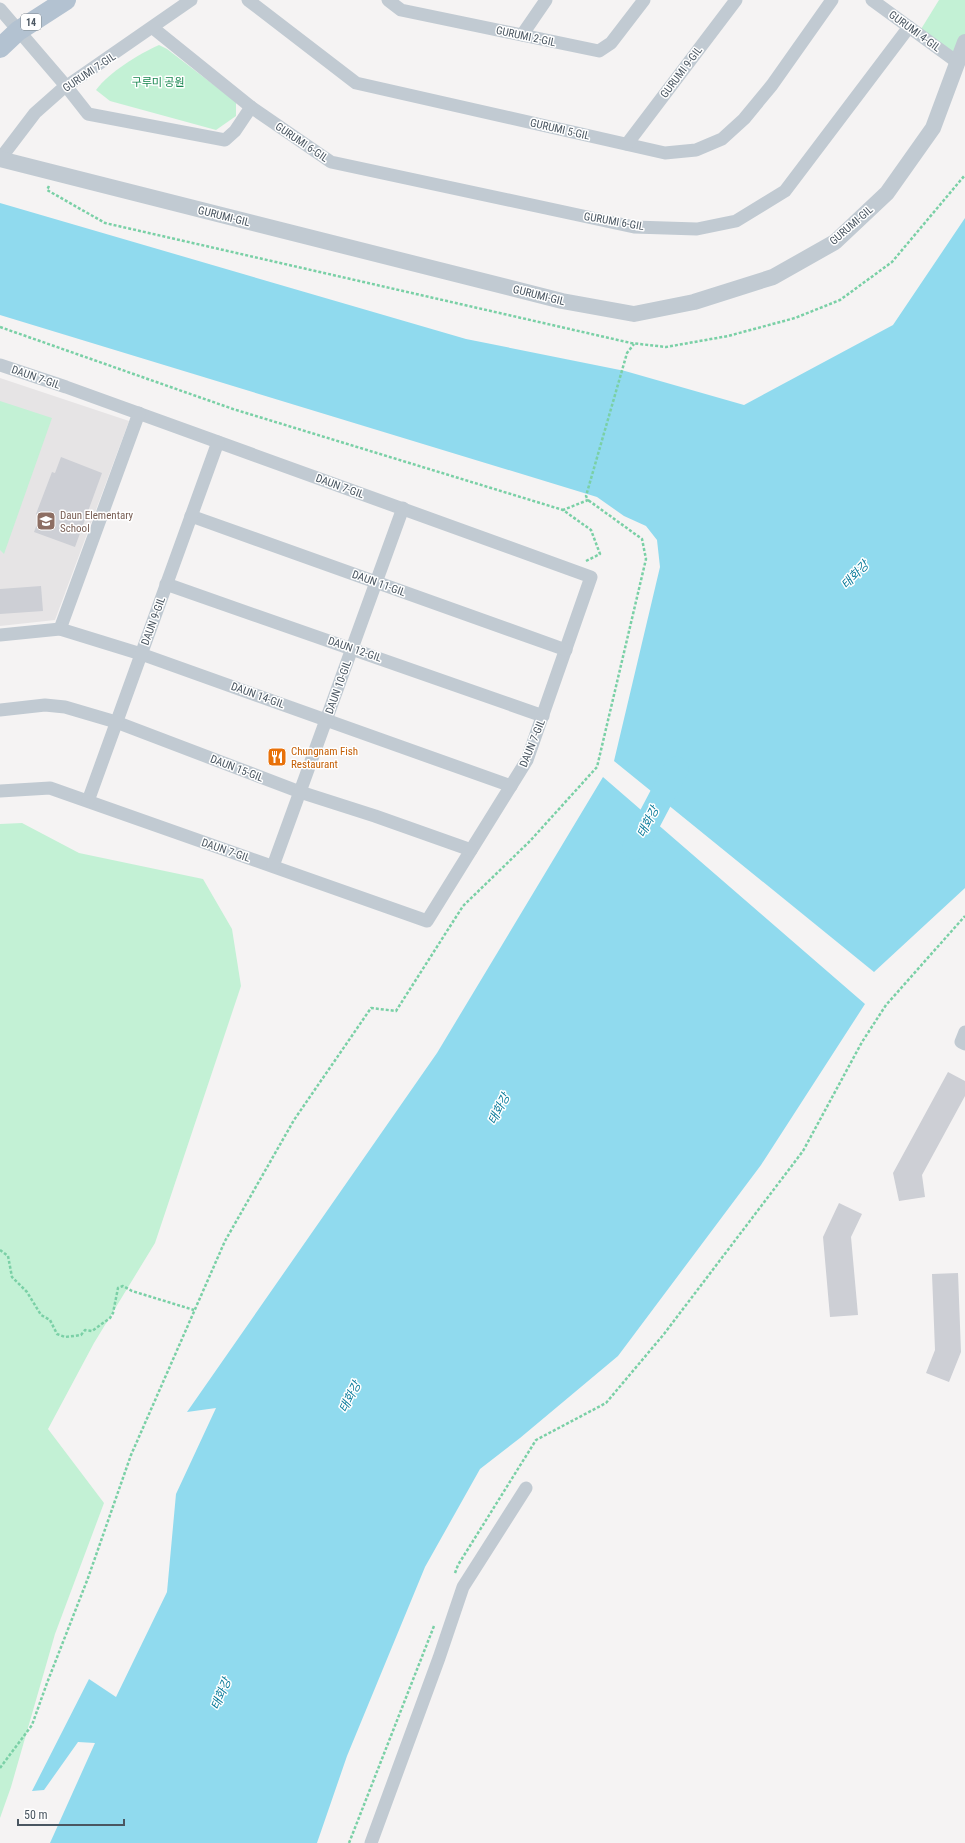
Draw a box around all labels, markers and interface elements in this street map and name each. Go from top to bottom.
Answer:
street label: GURUMI 4-GIL [886,8,943,55]
road number: 14 [21,14,41,30]
street label: GURUMI 2-GIL [495,24,557,49]
street label: GURUMI 9-GIL [658,44,705,101]
street label: GURUMI 7-GIL [60,50,118,95]
park label: 구루미 공원 [131,76,185,89]
street label: GURUMI 5-GIL [529,116,591,143]
street label: GURUMI 6-GIL [273,120,331,165]
street label: GURUMI-GIL [827,203,876,248]
street label: GURUMI-GIL [197,204,251,229]
street label: GURUMI 6-GIL [583,210,645,233]
street label: GURUMI-GIL [512,283,566,308]
street label: DAUN 7-GIL [10,363,62,392]
street label: DAUN 7-GIL [314,472,366,501]
place label: Daun Elementary School [60,509,134,535]
school or university icon: Daun Elementary School [35,510,57,532]
water label: 태화강 [838,557,873,592]
street label: DAUN 11-GIL [350,568,407,599]
street label: DAUN 9-GIL [139,595,168,647]
street label: DAUN 12-GIL [326,634,383,665]
street label: DAUN 10-GIL [323,659,354,716]
street label: DAUN 14-GIL [229,680,286,711]
street label: DAUN 7-GIL [517,717,548,769]
place label: Chungnam Fish Restaurant [291,745,358,771]
restaurant icon: Chungnam Fish Restaurant [266,746,288,768]
street label: DAUN 15-GIL [208,752,265,785]
water label: 태화강 [634,802,663,840]
street label: DAUN 7-GIL [200,836,252,865]
water label: 태화강 [485,1089,514,1127]
water label: 태화강 [336,1377,365,1415]
water label: 태화강 [208,1674,235,1712]
scale bar [18,1801,124,1827]
text: 50 m [24,1808,48,1822]

